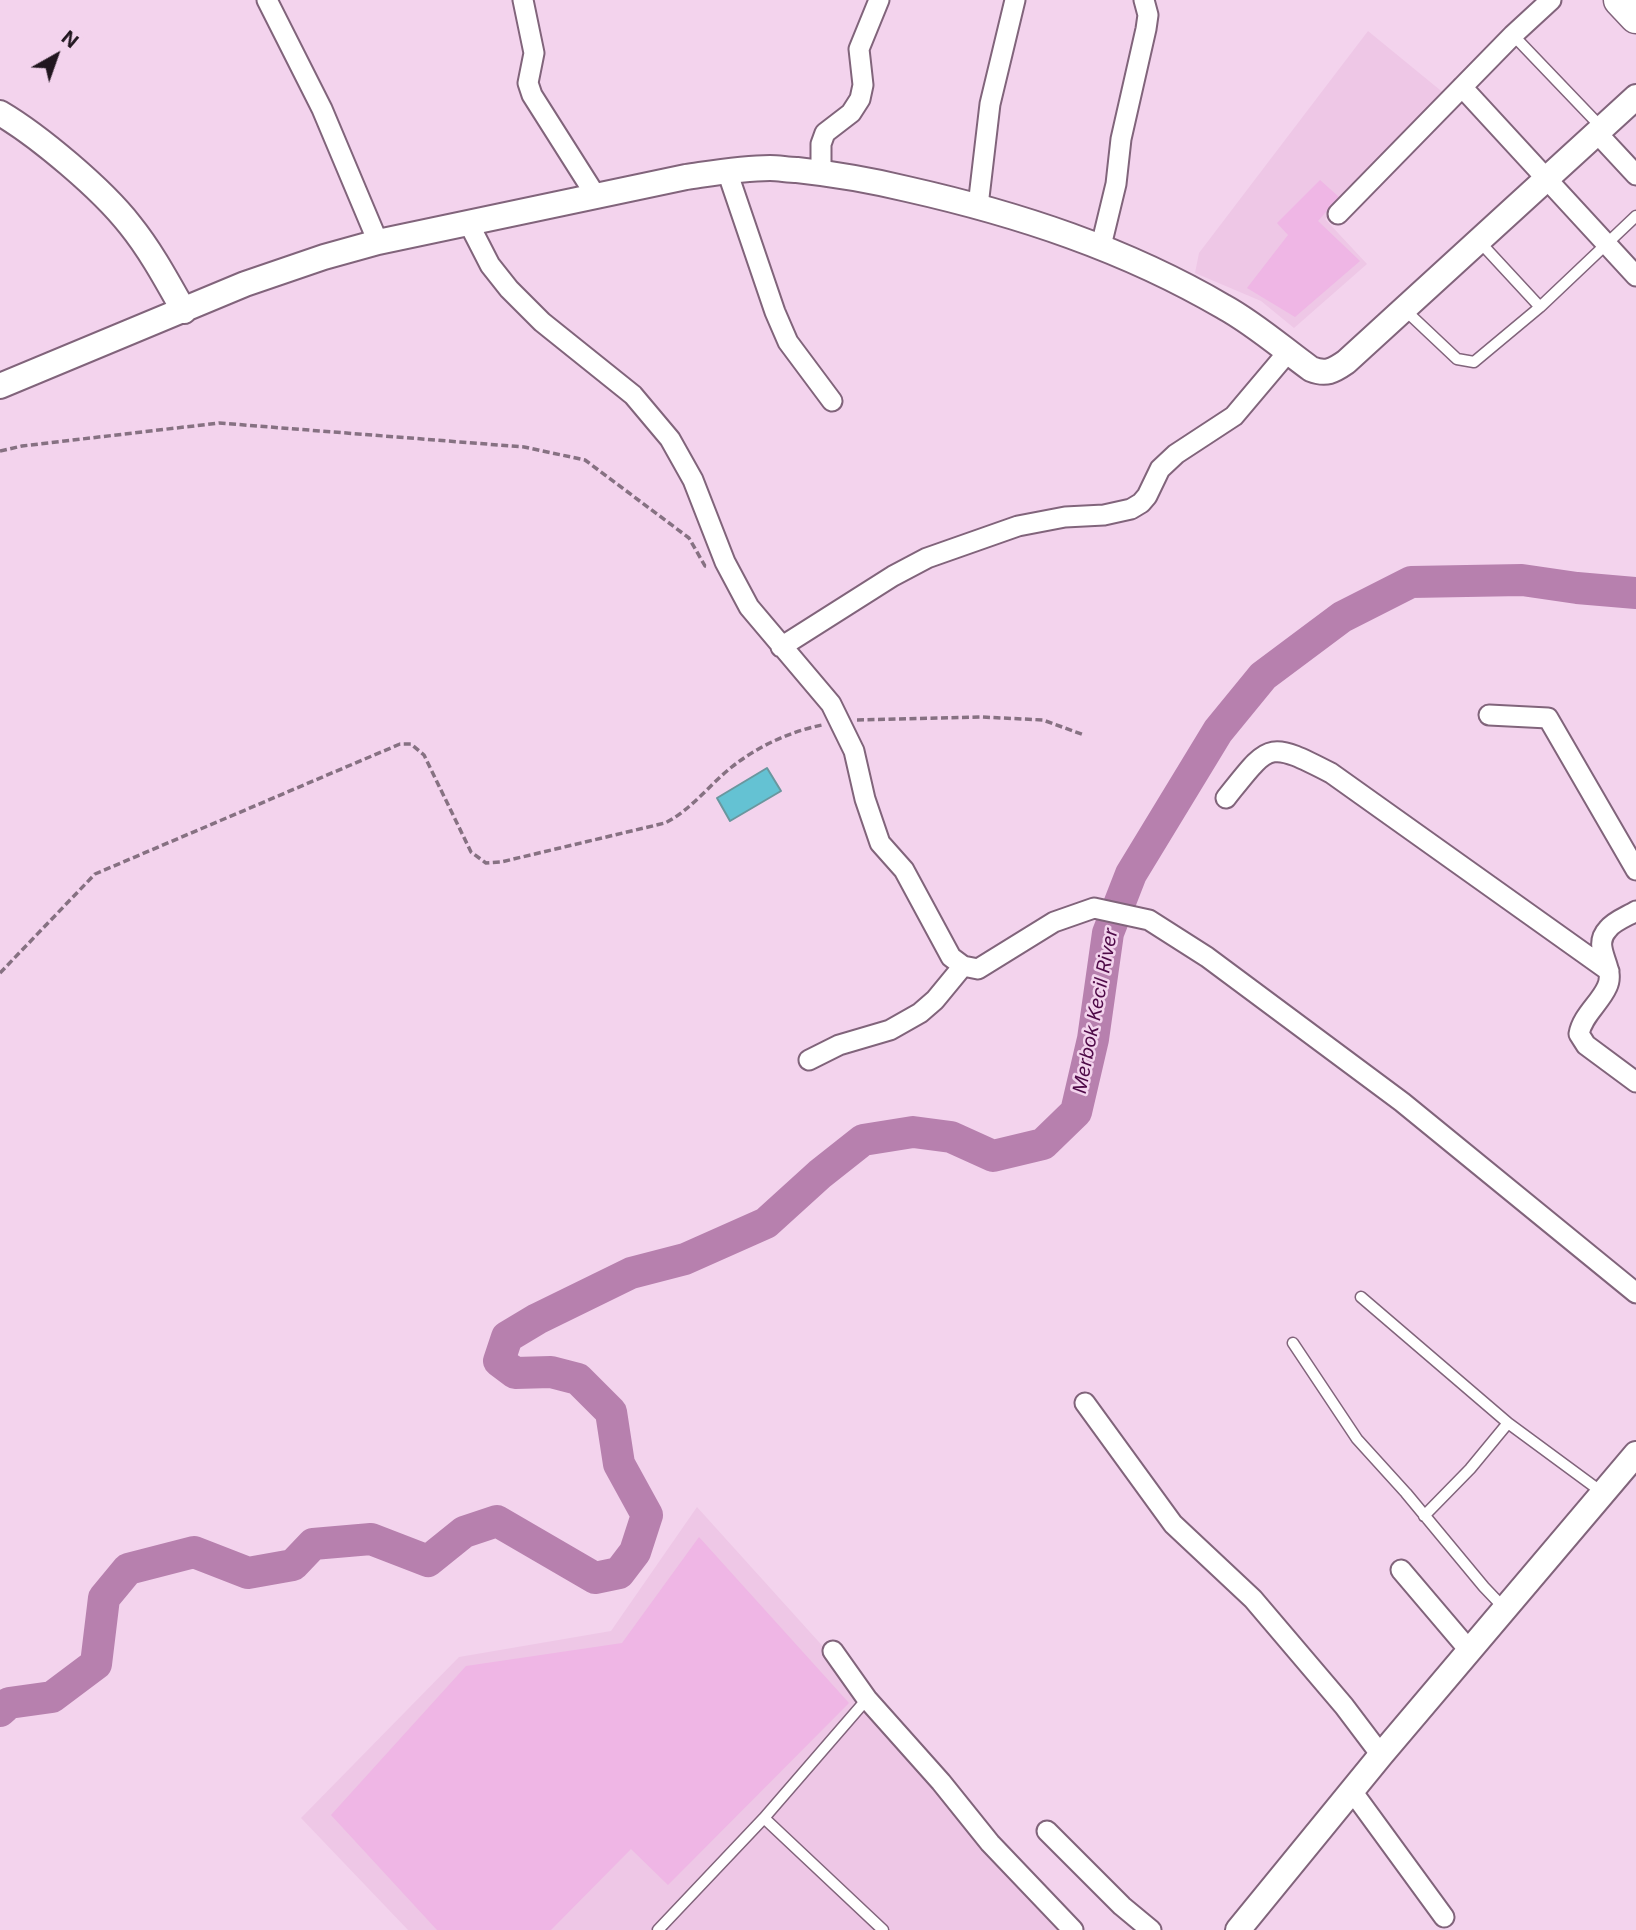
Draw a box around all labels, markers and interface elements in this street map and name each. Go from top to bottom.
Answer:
north arrow [21,21,91,91]
text: N [57,26,83,53]
water label: Merbok Kecil River [1069,926,1123,1096]

